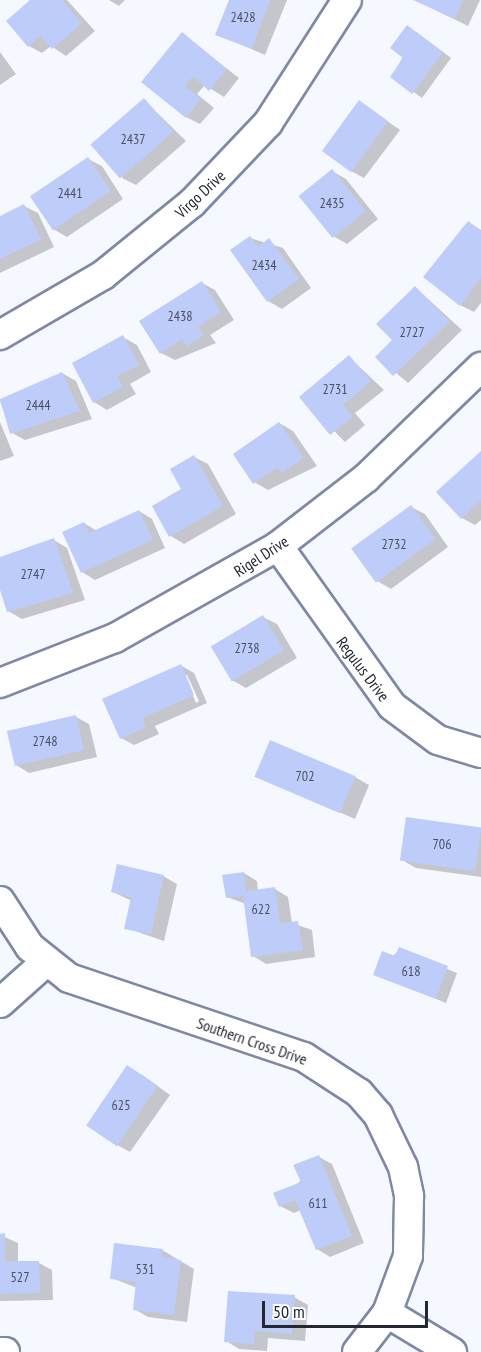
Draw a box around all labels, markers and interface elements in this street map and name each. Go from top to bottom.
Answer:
house number: 2428 [230,9,256,25]
house number: 2437 [120,131,146,147]
street label: Virgo Drive [171,166,229,222]
house number: 2441 [57,185,83,201]
house number: 2435 [319,195,345,211]
house number: 2434 [251,257,277,273]
house number: 2438 [167,308,193,324]
house number: 2727 [399,324,425,340]
house number: 2731 [322,381,348,397]
house number: 2444 [25,397,51,413]
street label: Rigel Drive [230,531,292,581]
house number: 2732 [381,536,407,552]
house number: 2747 [20,566,46,582]
street label: Regulus Drive [332,633,394,705]
house number: 2738 [234,640,260,656]
house number: 2748 [32,733,58,749]
house number: 702 [296,768,314,784]
house number: 706 [433,836,451,852]
house number: 622 [252,901,270,917]
house number: 618 [402,963,420,979]
street label: Southern Cross Drive [194,1013,310,1069]
house number: 625 [112,1097,130,1113]
house number: 611 [309,1195,327,1211]
house number: 531 [136,1261,154,1277]
house number: 527 [11,1269,29,1285]
scale bar [265,1289,432,1327]
text: 50 m [273,1300,305,1323]

